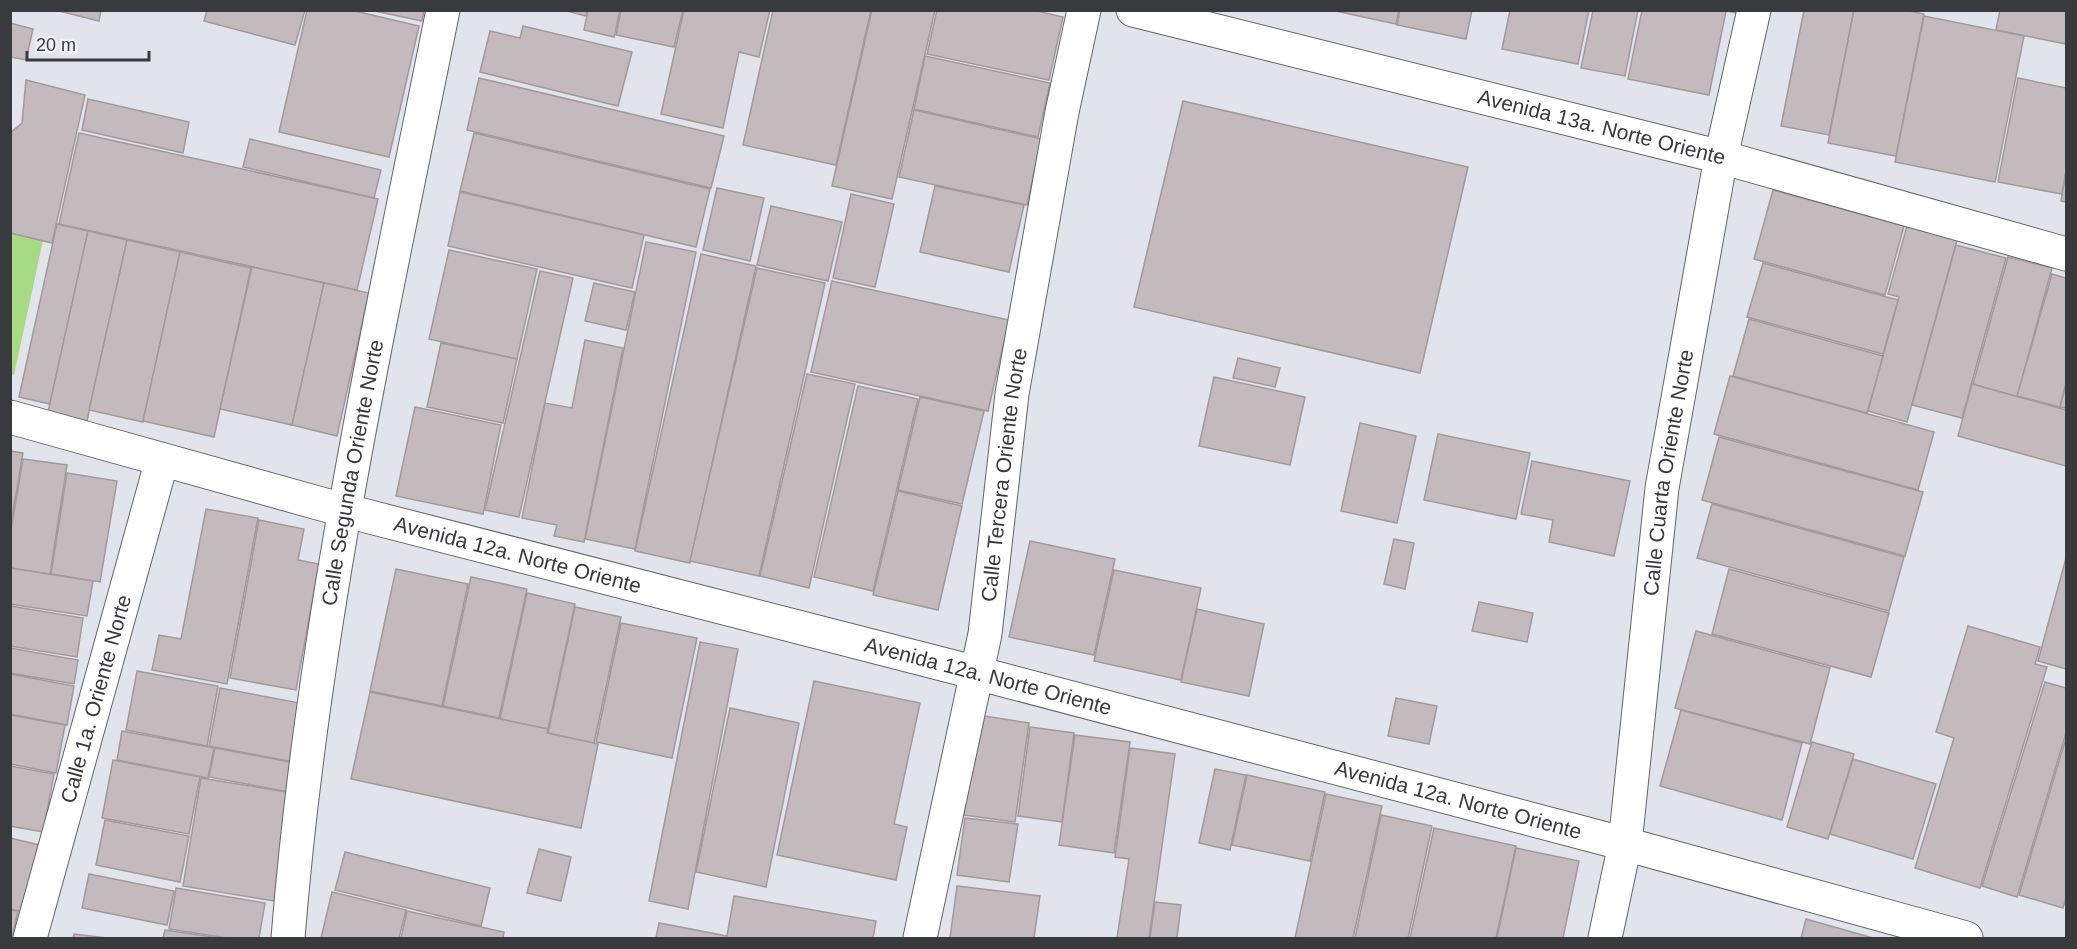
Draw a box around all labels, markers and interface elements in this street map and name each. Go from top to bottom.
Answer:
scale bar [27,24,148,62]
text: 20 m [36,35,76,55]
street label: Avenida 13a. Norte Oriente [1476,85,1728,169]
street label: Calle Segunda Oriente Norte [317,338,387,607]
street label: Calle Tercera Oriente Norte [977,346,1031,603]
street label: Calle Cuarta Oriente Norte [1639,348,1697,597]
street label: Avenida 12a. Norte Oriente [392,512,644,597]
street label: Calle 1a. Oriente Norte [56,592,135,805]
street label: Avenida 12a. Norte Oriente [862,633,1114,719]
street label: Avenida 12a. Norte Oriente [1332,756,1584,843]

